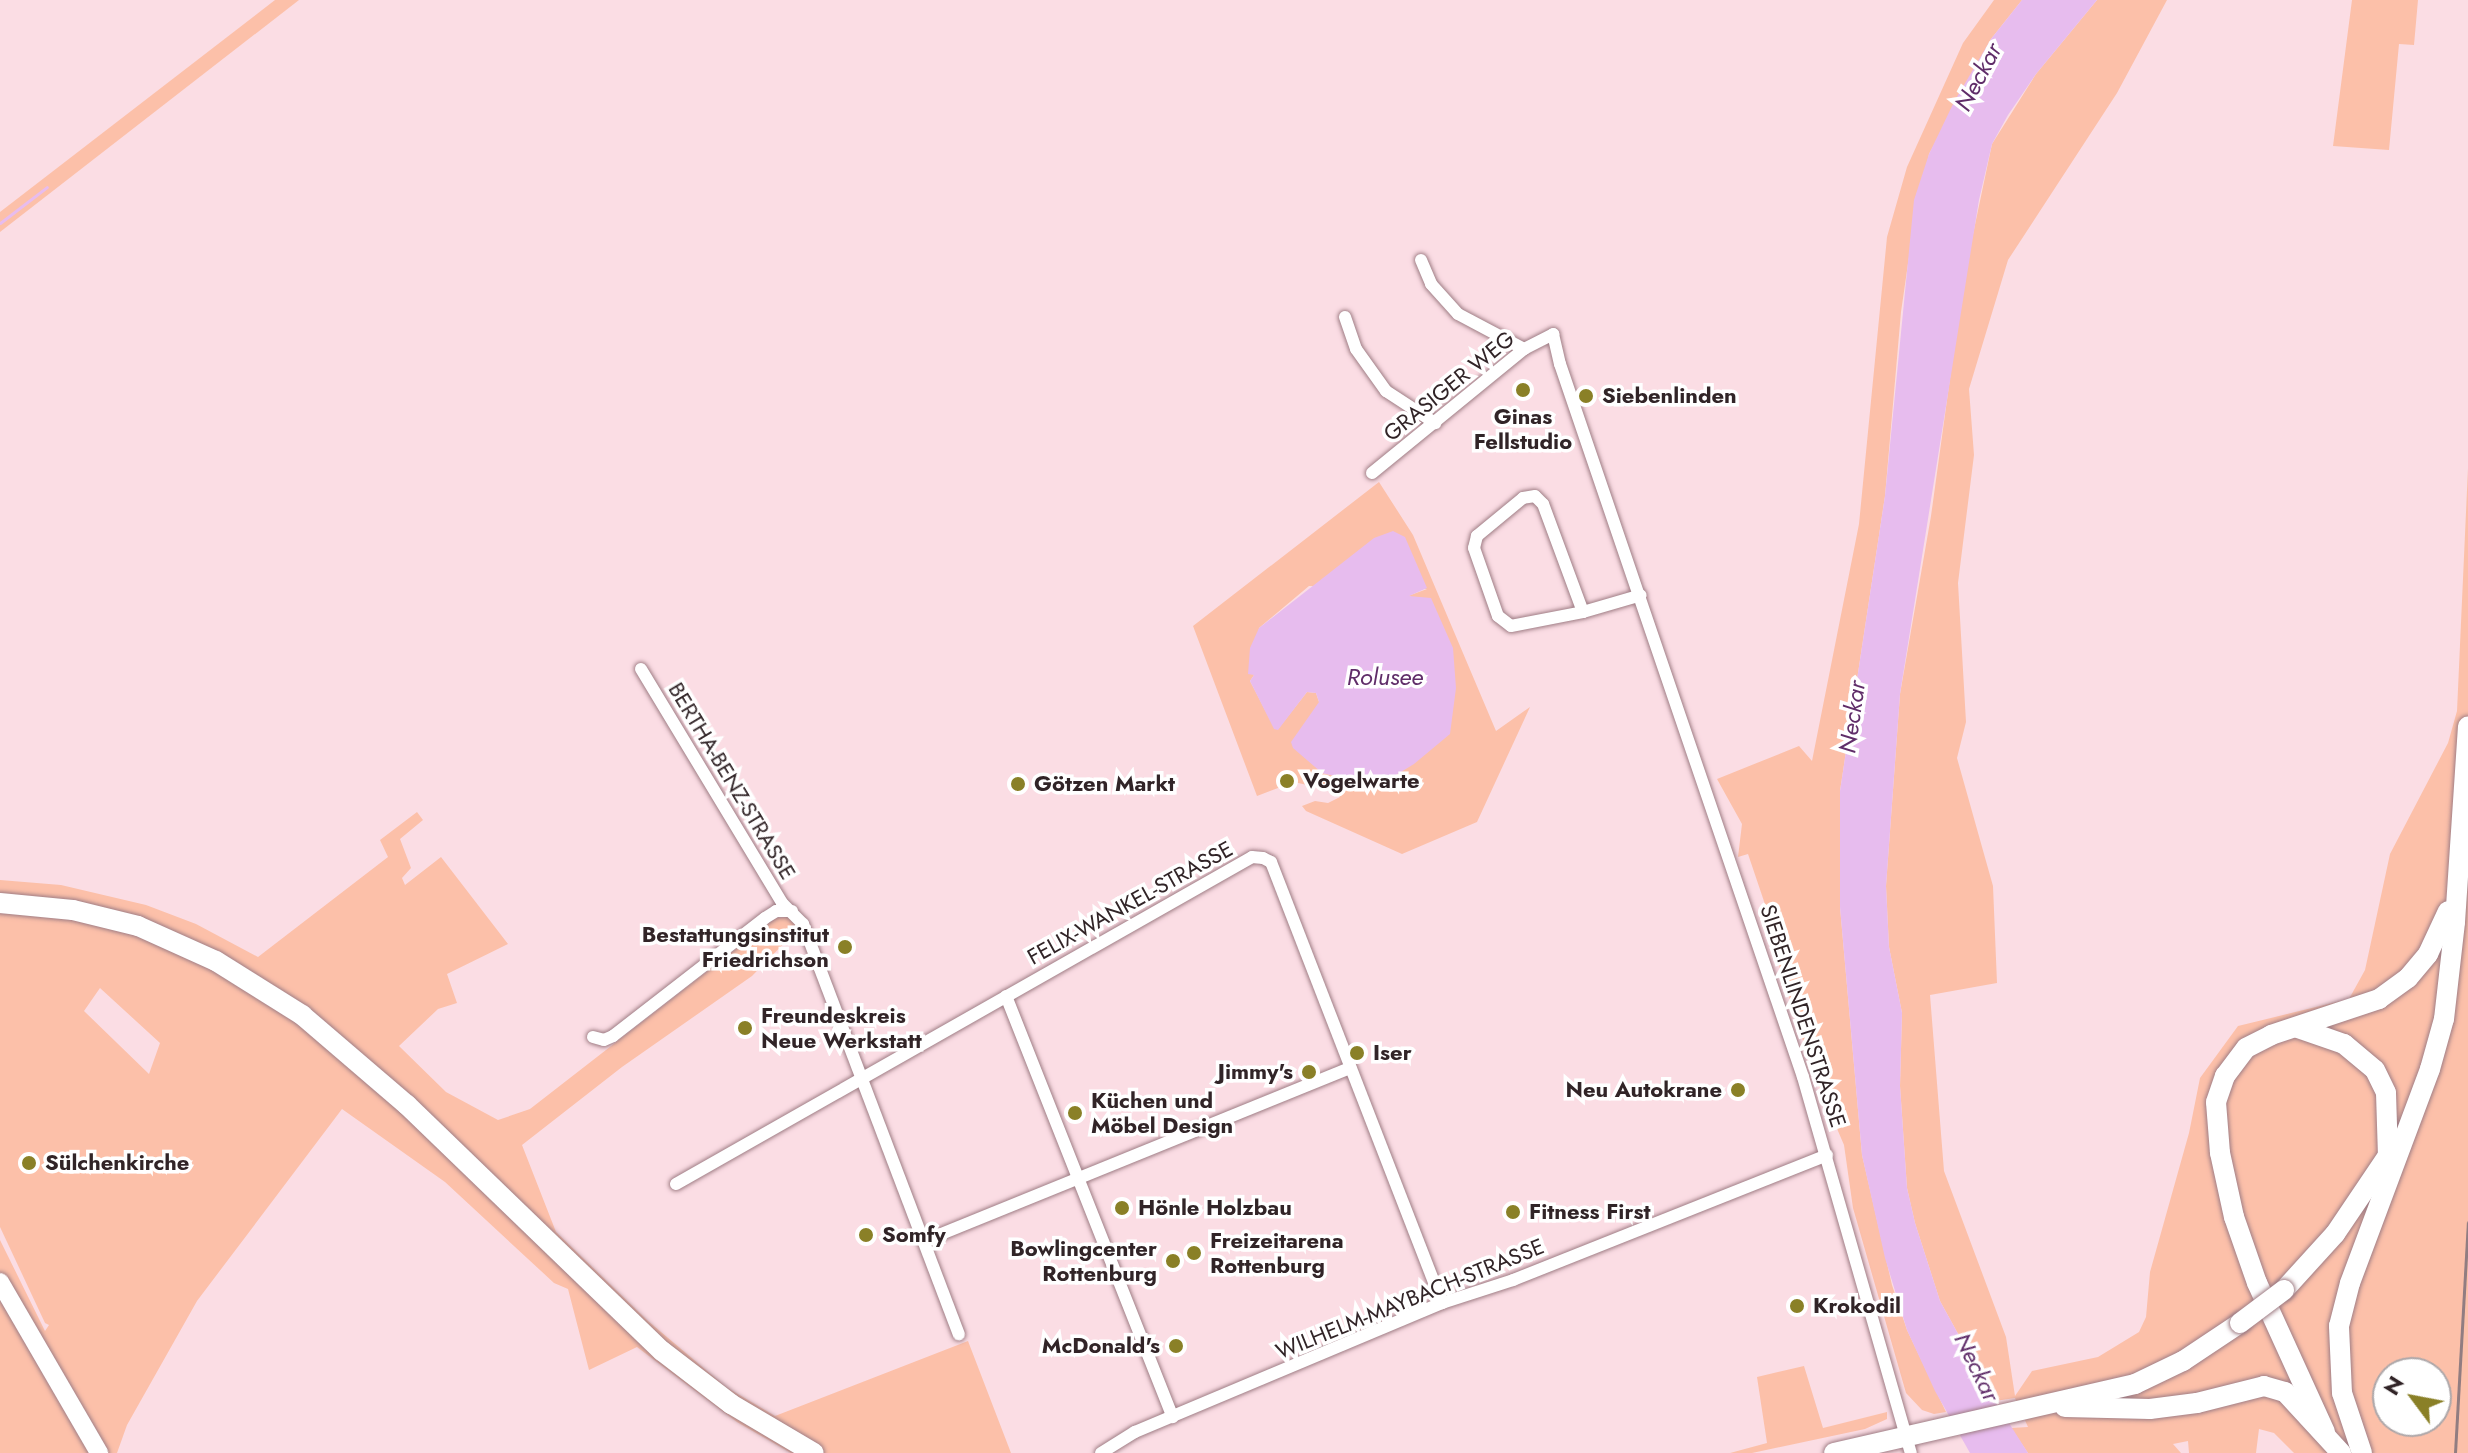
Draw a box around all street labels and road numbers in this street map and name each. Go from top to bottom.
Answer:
street label: GRASIGER WEG [1378,325,1520,447]
street label: BERTHA-BENZ-STRASSE [663,678,801,884]
street label: FELIX-WANKEL-STRASSE [1023,836,1237,970]
street label: SIEBENLINDENSTRASSE [1754,901,1852,1131]
street label: WILHELM-MAYBACH-STRASSE [1272,1233,1548,1365]

